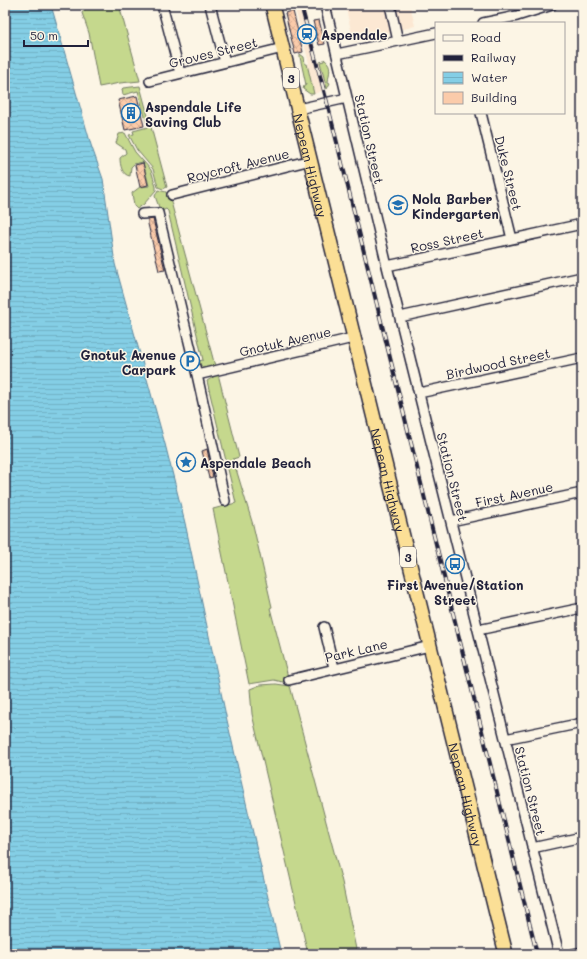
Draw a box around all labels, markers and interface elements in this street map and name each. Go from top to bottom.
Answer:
scale bar [24,22,88,48]
legend [435,22,565,114]
station icon: Aspendale [296,23,318,45]
place label: Aspendale [321,26,388,43]
text: 50 m [30,27,58,43]
text: Road [471,29,501,45]
street label: Groves Street [167,33,259,71]
text: Railway [471,49,516,65]
road number: 3 [283,68,299,88]
text: Water [471,69,508,85]
text: Building [471,89,517,105]
street label: Station Street [351,93,389,186]
place label: Aspendale Life Saving Club [145,98,242,130]
building icon: Aspendale Life Saving Club [120,102,142,124]
street label: Nepean Highway [290,112,332,219]
street label: Duke Street [491,134,527,212]
street label: Roycroft Avenue [185,144,291,186]
place label: Nola Barber Kindergarten [412,190,499,222]
school or university icon: Nola Barber Kindergarten [387,194,409,216]
street label: Ross Street [409,224,485,256]
street label: Gnotuk Avenue [238,322,332,360]
street label: Birdwood Street [444,344,552,382]
place label: Gnotuk Avenue Carpark [81,346,176,378]
parking icon: Gnotuk Avenue Carpark [179,350,201,372]
street label: Nepean Highway [368,426,410,534]
street label: Station Street [434,431,472,524]
place icon: Aspendale Beach [175,451,197,473]
place label: Aspendale Beach [200,454,311,471]
street label: First Avenue [474,477,554,511]
road number: 3 [400,547,416,567]
bus stop icon: First Avenue/Station Street [444,553,466,575]
place label: First Avenue/Station Street [387,576,523,608]
street label: Park Lane [323,635,389,665]
street label: Nepean Highway [446,741,488,848]
street label: Station Street [512,745,550,838]

